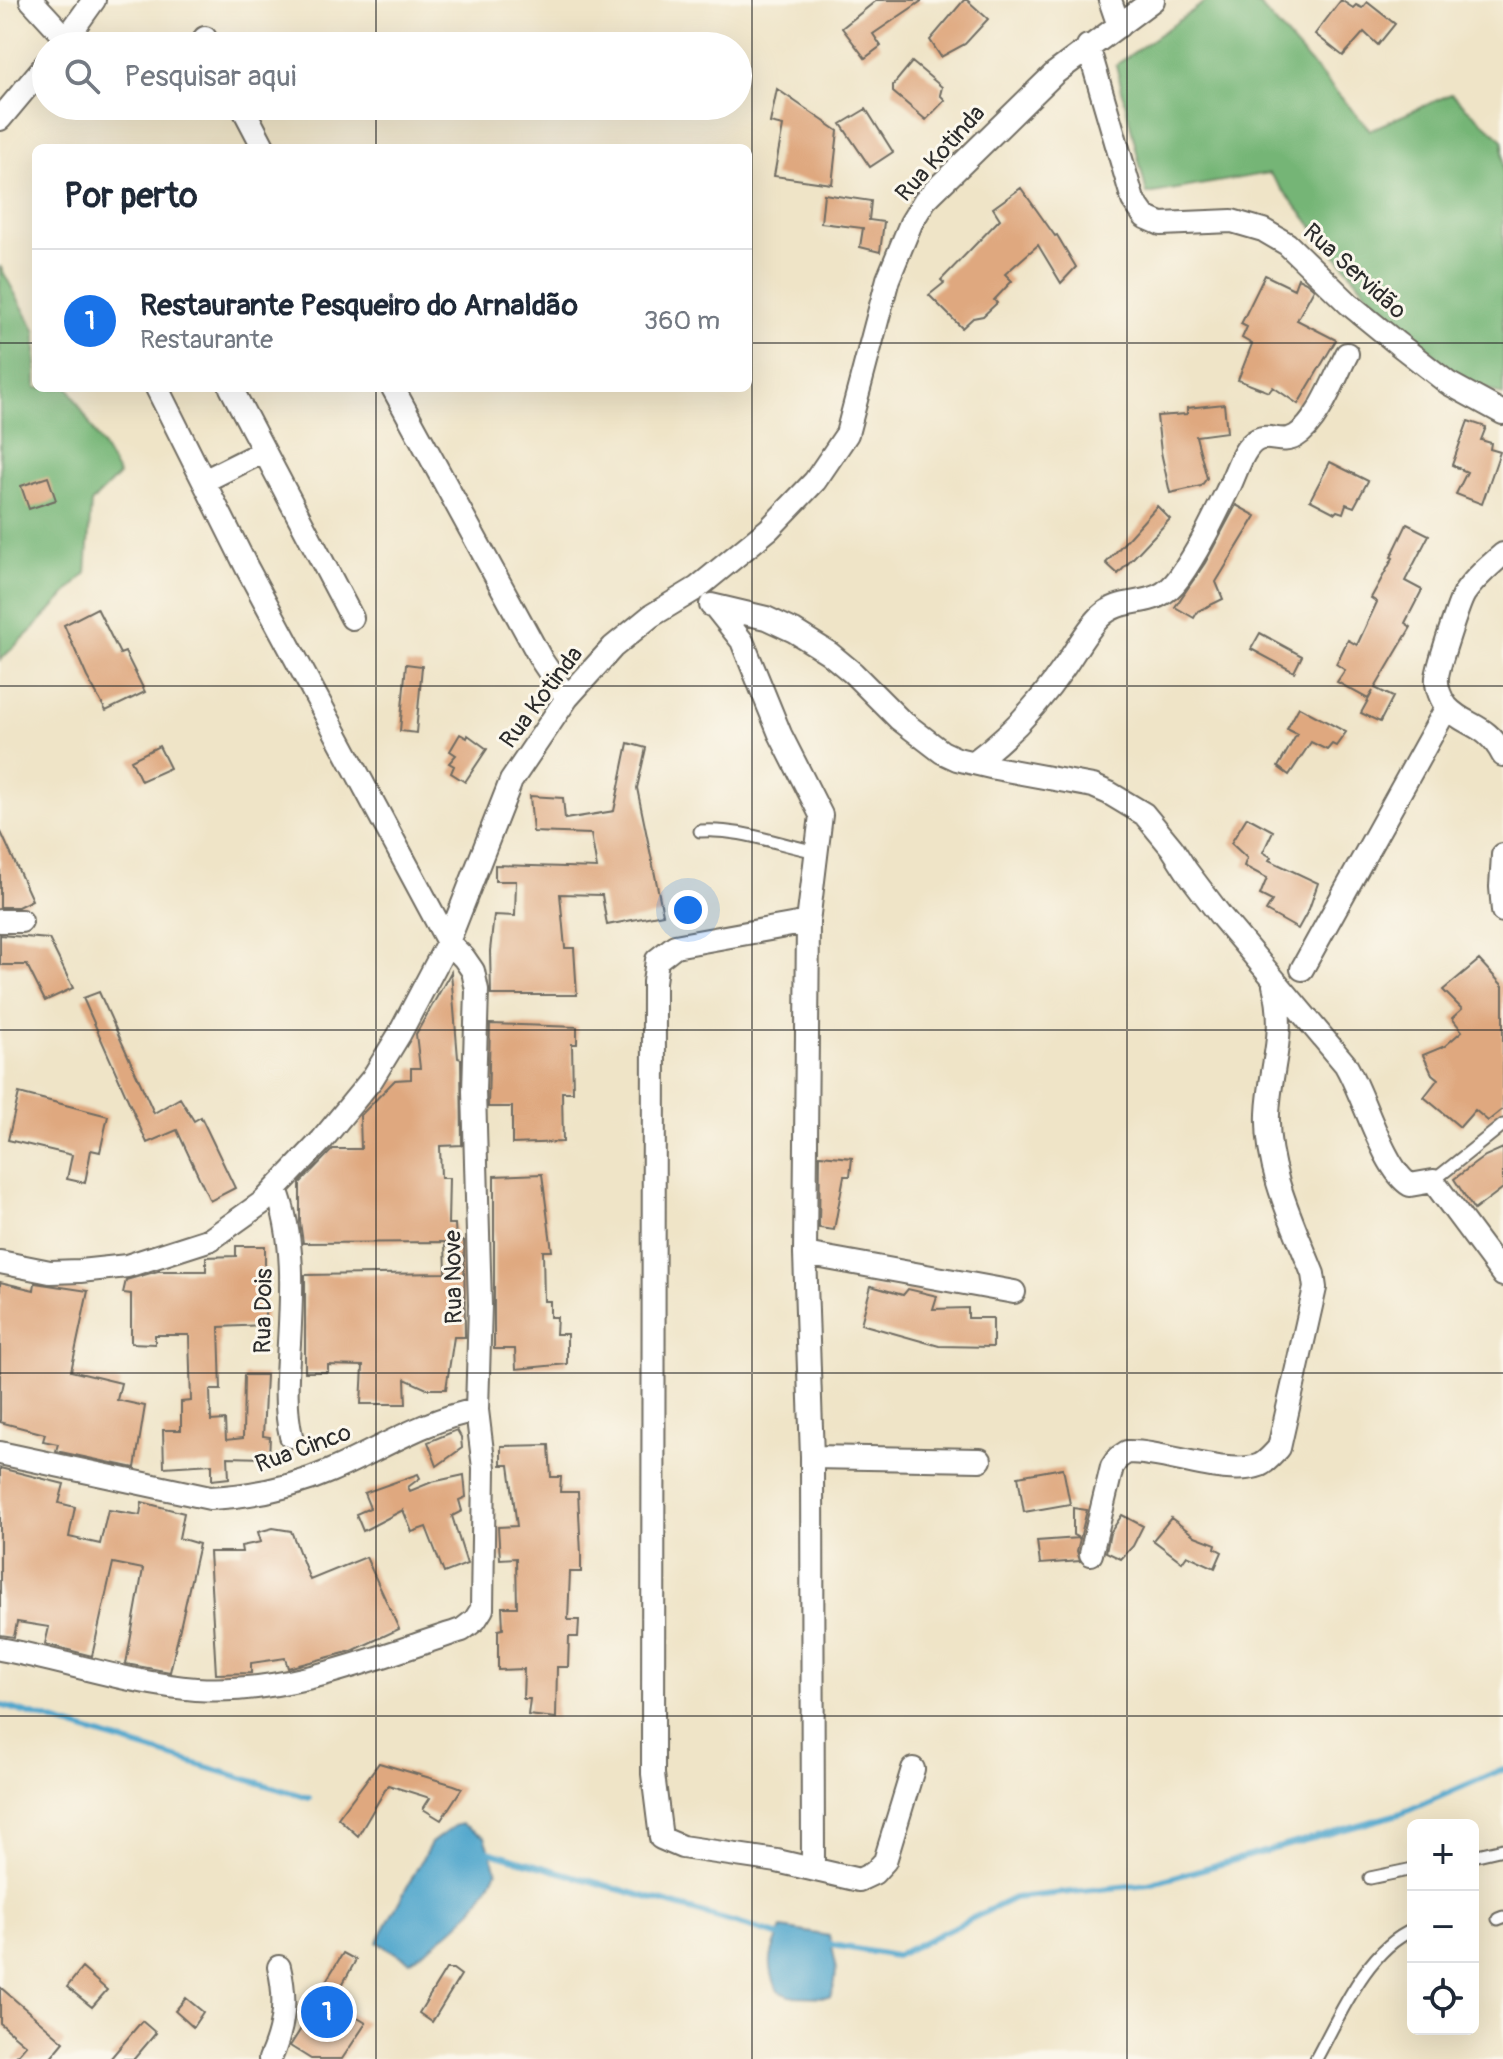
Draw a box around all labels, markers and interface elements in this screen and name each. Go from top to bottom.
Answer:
search box [32,32,752,120]
icon: search [60,54,104,98]
text: Pesquisar aqui [124,58,296,95]
street label: Rua Kotinda [889,99,991,208]
text: Por perto [64,175,197,218]
street label: Rua Servidão [1297,217,1412,325]
text: Restaurante Pesqueiro do Arnaldão [140,287,578,324]
text: 1 [85,305,95,337]
text: 360 m [644,305,720,337]
text: Restaurante [140,324,273,356]
street label: Rua Kotinda [494,641,589,754]
your location [668,890,708,930]
street label: Rua Nove [438,1230,469,1324]
street label: Rua Dois [248,1268,279,1354]
street label: Rua Cinco [251,1418,355,1479]
map controls [1407,1819,1479,2035]
button: + [1407,1819,1479,1891]
button: − [1407,1891,1479,1963]
button: locate [1407,1963,1479,2035]
pin: 1 [301,1982,353,2042]

